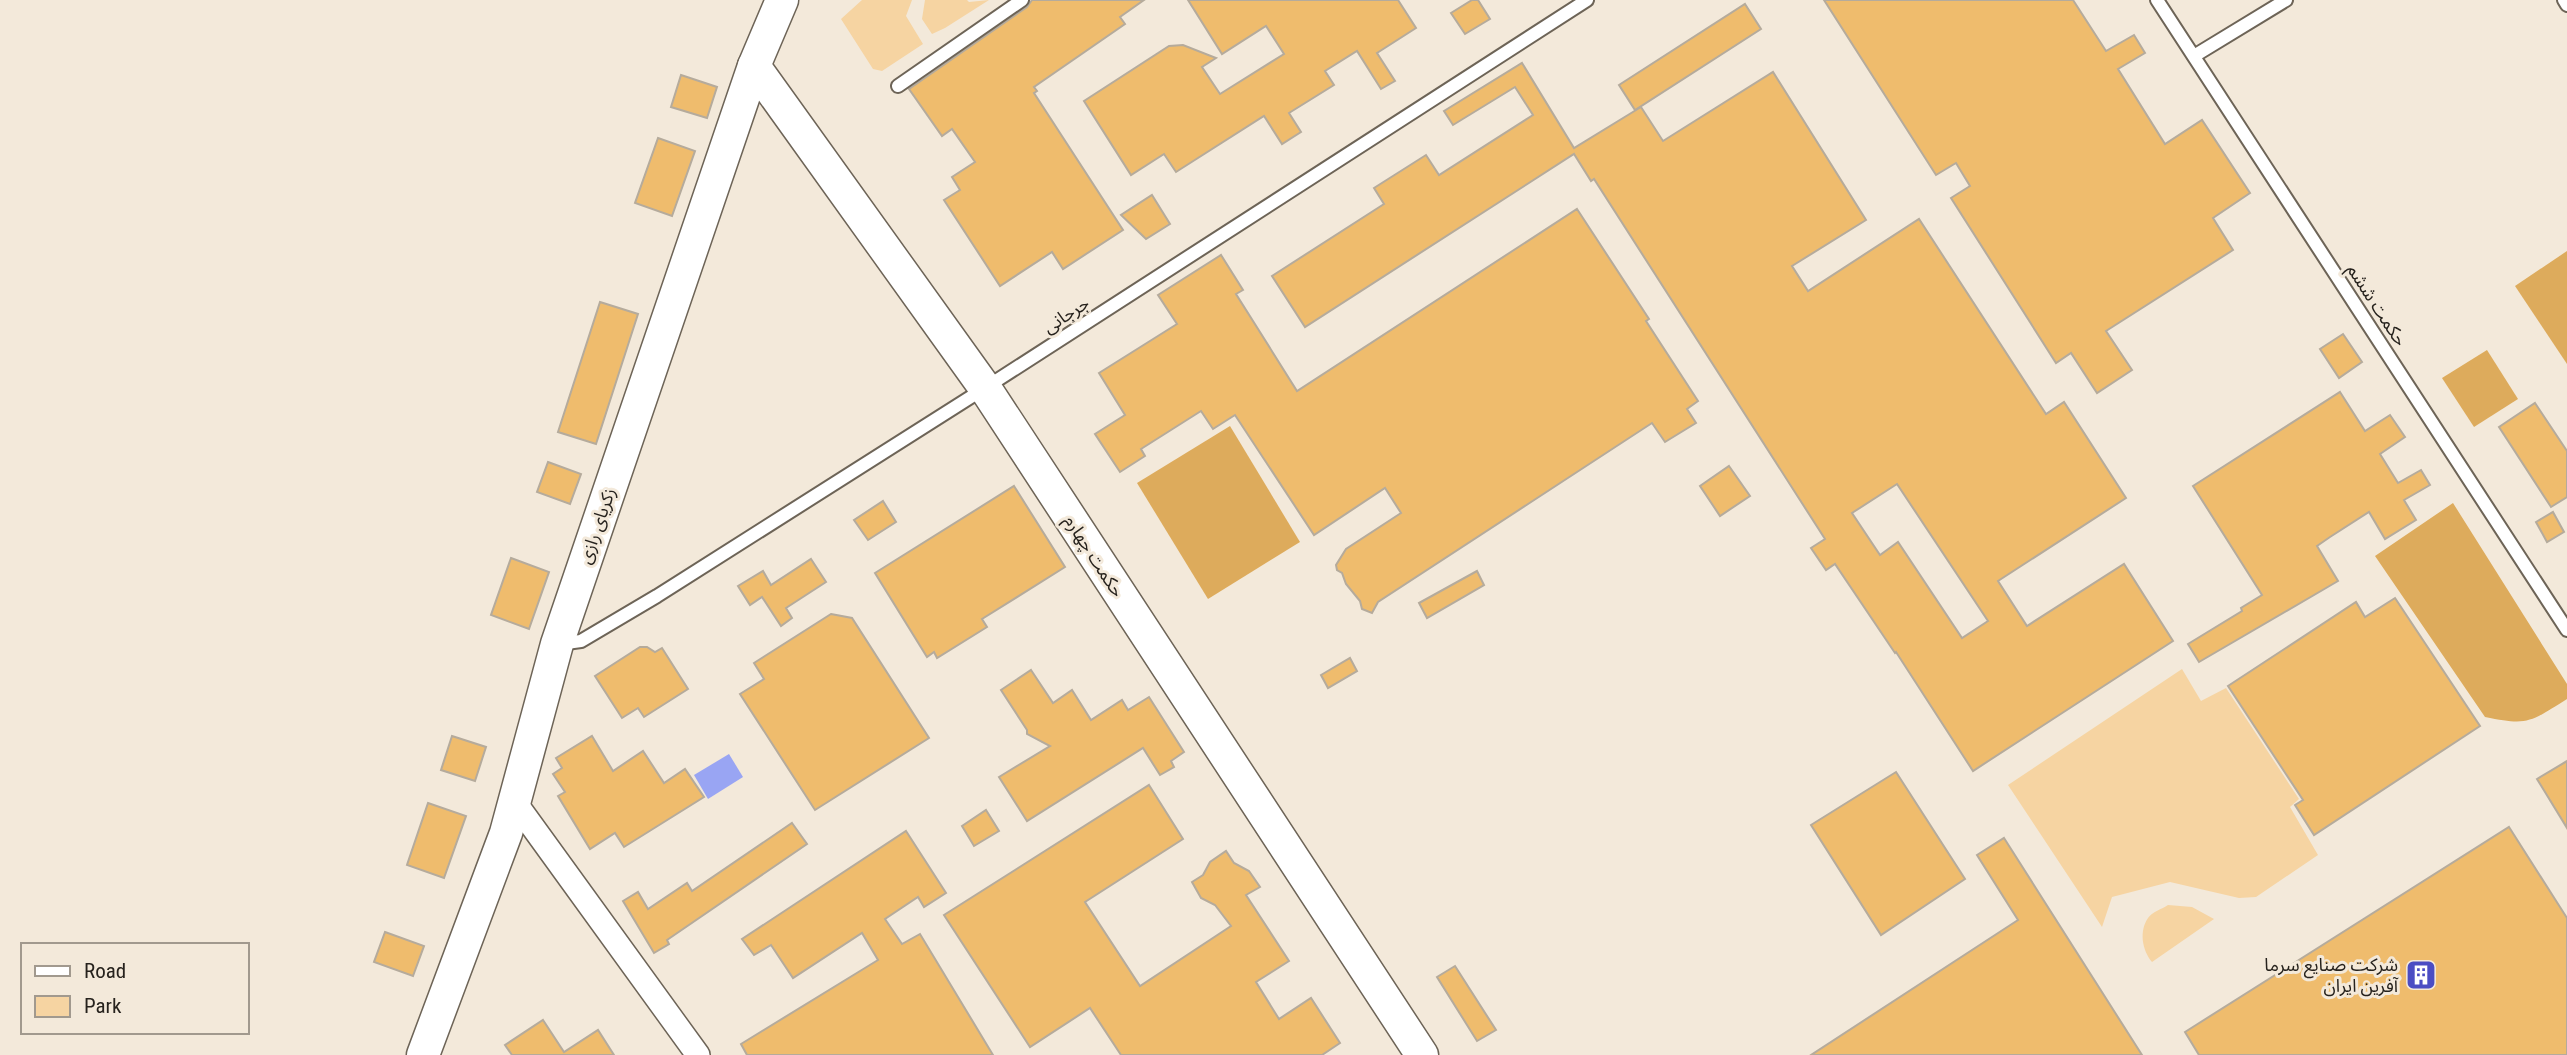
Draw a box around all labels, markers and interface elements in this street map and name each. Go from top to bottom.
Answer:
street label: حکمت ششم [2341,260,2412,351]
street label: جرجانی [1039,292,1093,338]
street label: زکریای رازی [574,485,620,567]
street label: حکمت چهارم [1057,511,1129,603]
legend [21,943,248,1034]
place label: شرکت صنایع سرما آفرین ایران [2264,954,2399,997]
building icon: شرکت صنایع سرما آفرین ایران [2404,958,2438,992]
text: Road [84,959,126,983]
text: Park [84,994,122,1018]

